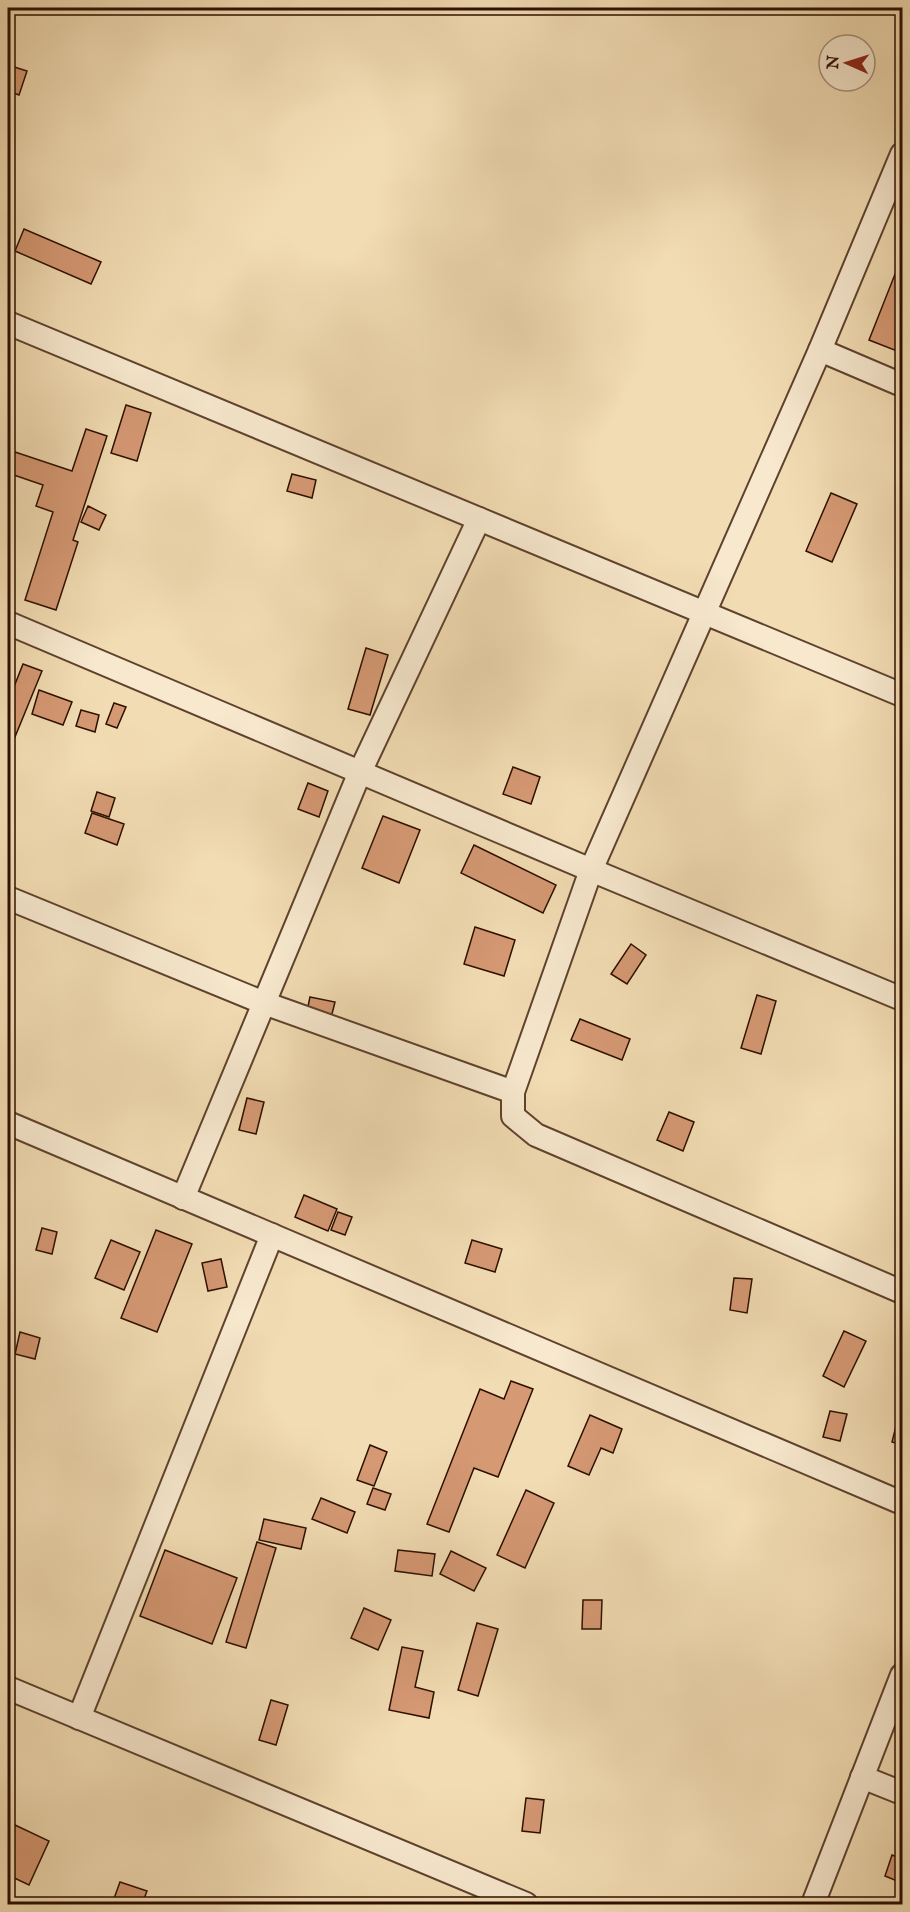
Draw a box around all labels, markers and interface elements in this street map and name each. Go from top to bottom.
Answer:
north arrow [817,33,877,93]
text: N [824,55,844,71]

